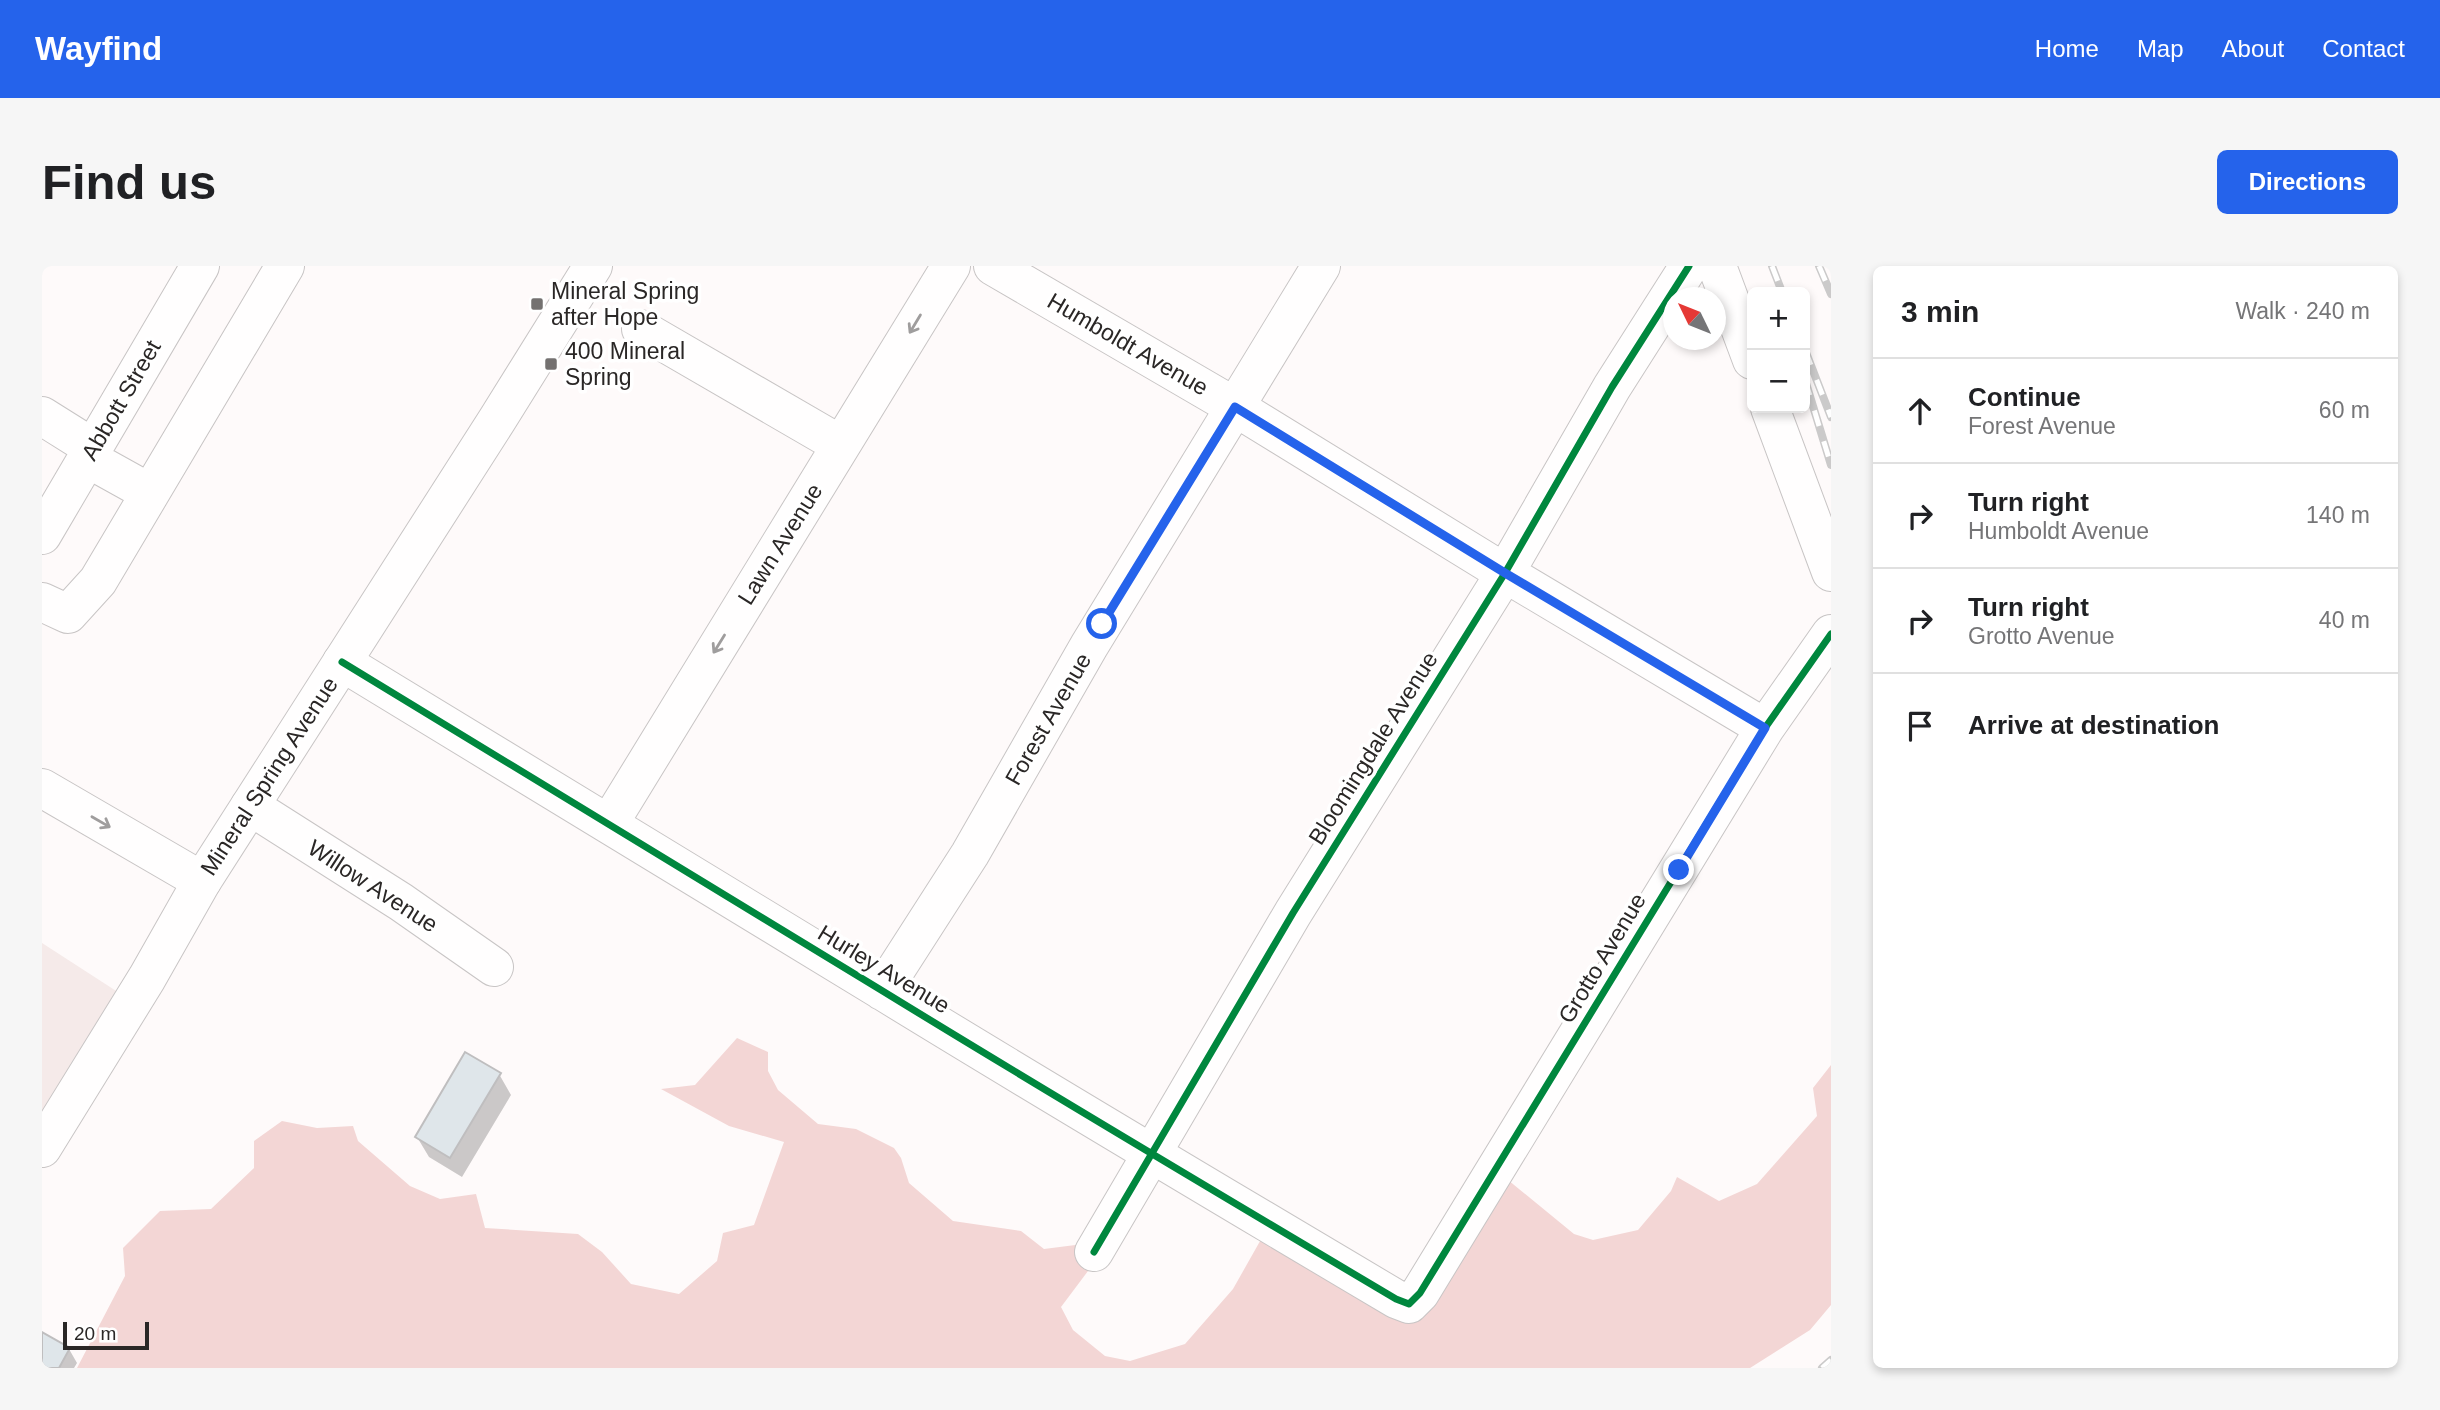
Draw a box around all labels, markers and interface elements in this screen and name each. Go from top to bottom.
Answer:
text: Wayfind [35,30,162,67]
text: Home [2035,35,2099,62]
text: Map [2137,35,2184,62]
text: About [2222,35,2284,62]
text: Contact [2322,35,2405,62]
button: Directions [2217,150,2398,214]
text: Find us [42,155,216,209]
place label: Mineral Spring after Hope [551,278,699,330]
street label: Humboldt Avenue [1043,287,1213,401]
north arrow [1663,287,1726,350]
map controls [1747,287,1810,413]
button: + [1747,287,1810,350]
text: 3 min [1901,295,1979,328]
marker: Mineral Spring after Hope [529,296,545,312]
text: Walk · 240 m [2235,298,2370,324]
one-way arrow [908,314,922,334]
street label: Abbott Street [76,335,166,465]
place label: 400 Mineral Spring [565,338,685,390]
button: − [1747,350,1810,413]
marker: 400 Mineral Spring [543,356,559,372]
text: Continue [1968,382,2081,412]
icon: ahead [1901,392,1939,430]
text: 60 m [2319,397,2370,423]
text: Forest Avenue [1968,413,2116,439]
street label: Lawn Avenue [732,479,828,609]
text: Turn right [1968,487,2089,517]
icon: right [1901,497,1939,535]
text: 140 m [2306,502,2370,528]
text: Humboldt Avenue [1968,518,2149,544]
text: Turn right [1968,592,2089,622]
icon: right [1901,602,1939,640]
text: 40 m [2319,607,2370,633]
route start [1086,608,1117,639]
text: Grotto Avenue [1968,623,2115,649]
one-way arrow [712,633,726,653]
street label: Bloomingdale Avenue [1303,647,1443,849]
street label: Forest Avenue [1000,648,1096,790]
street label: Mineral Spring Avenue [195,672,343,880]
icon: arrive [1901,707,1939,745]
text: Arrive at destination [1968,710,2219,740]
one-way arrow [91,816,111,830]
street label: Willow Avenue [303,834,443,938]
route end [1663,854,1694,885]
street label: Grotto Avenue [1553,888,1651,1028]
street label: Hurley Avenue [813,919,955,1019]
scale bar [63,1319,149,1351]
text: 20 m [74,1323,116,1344]

